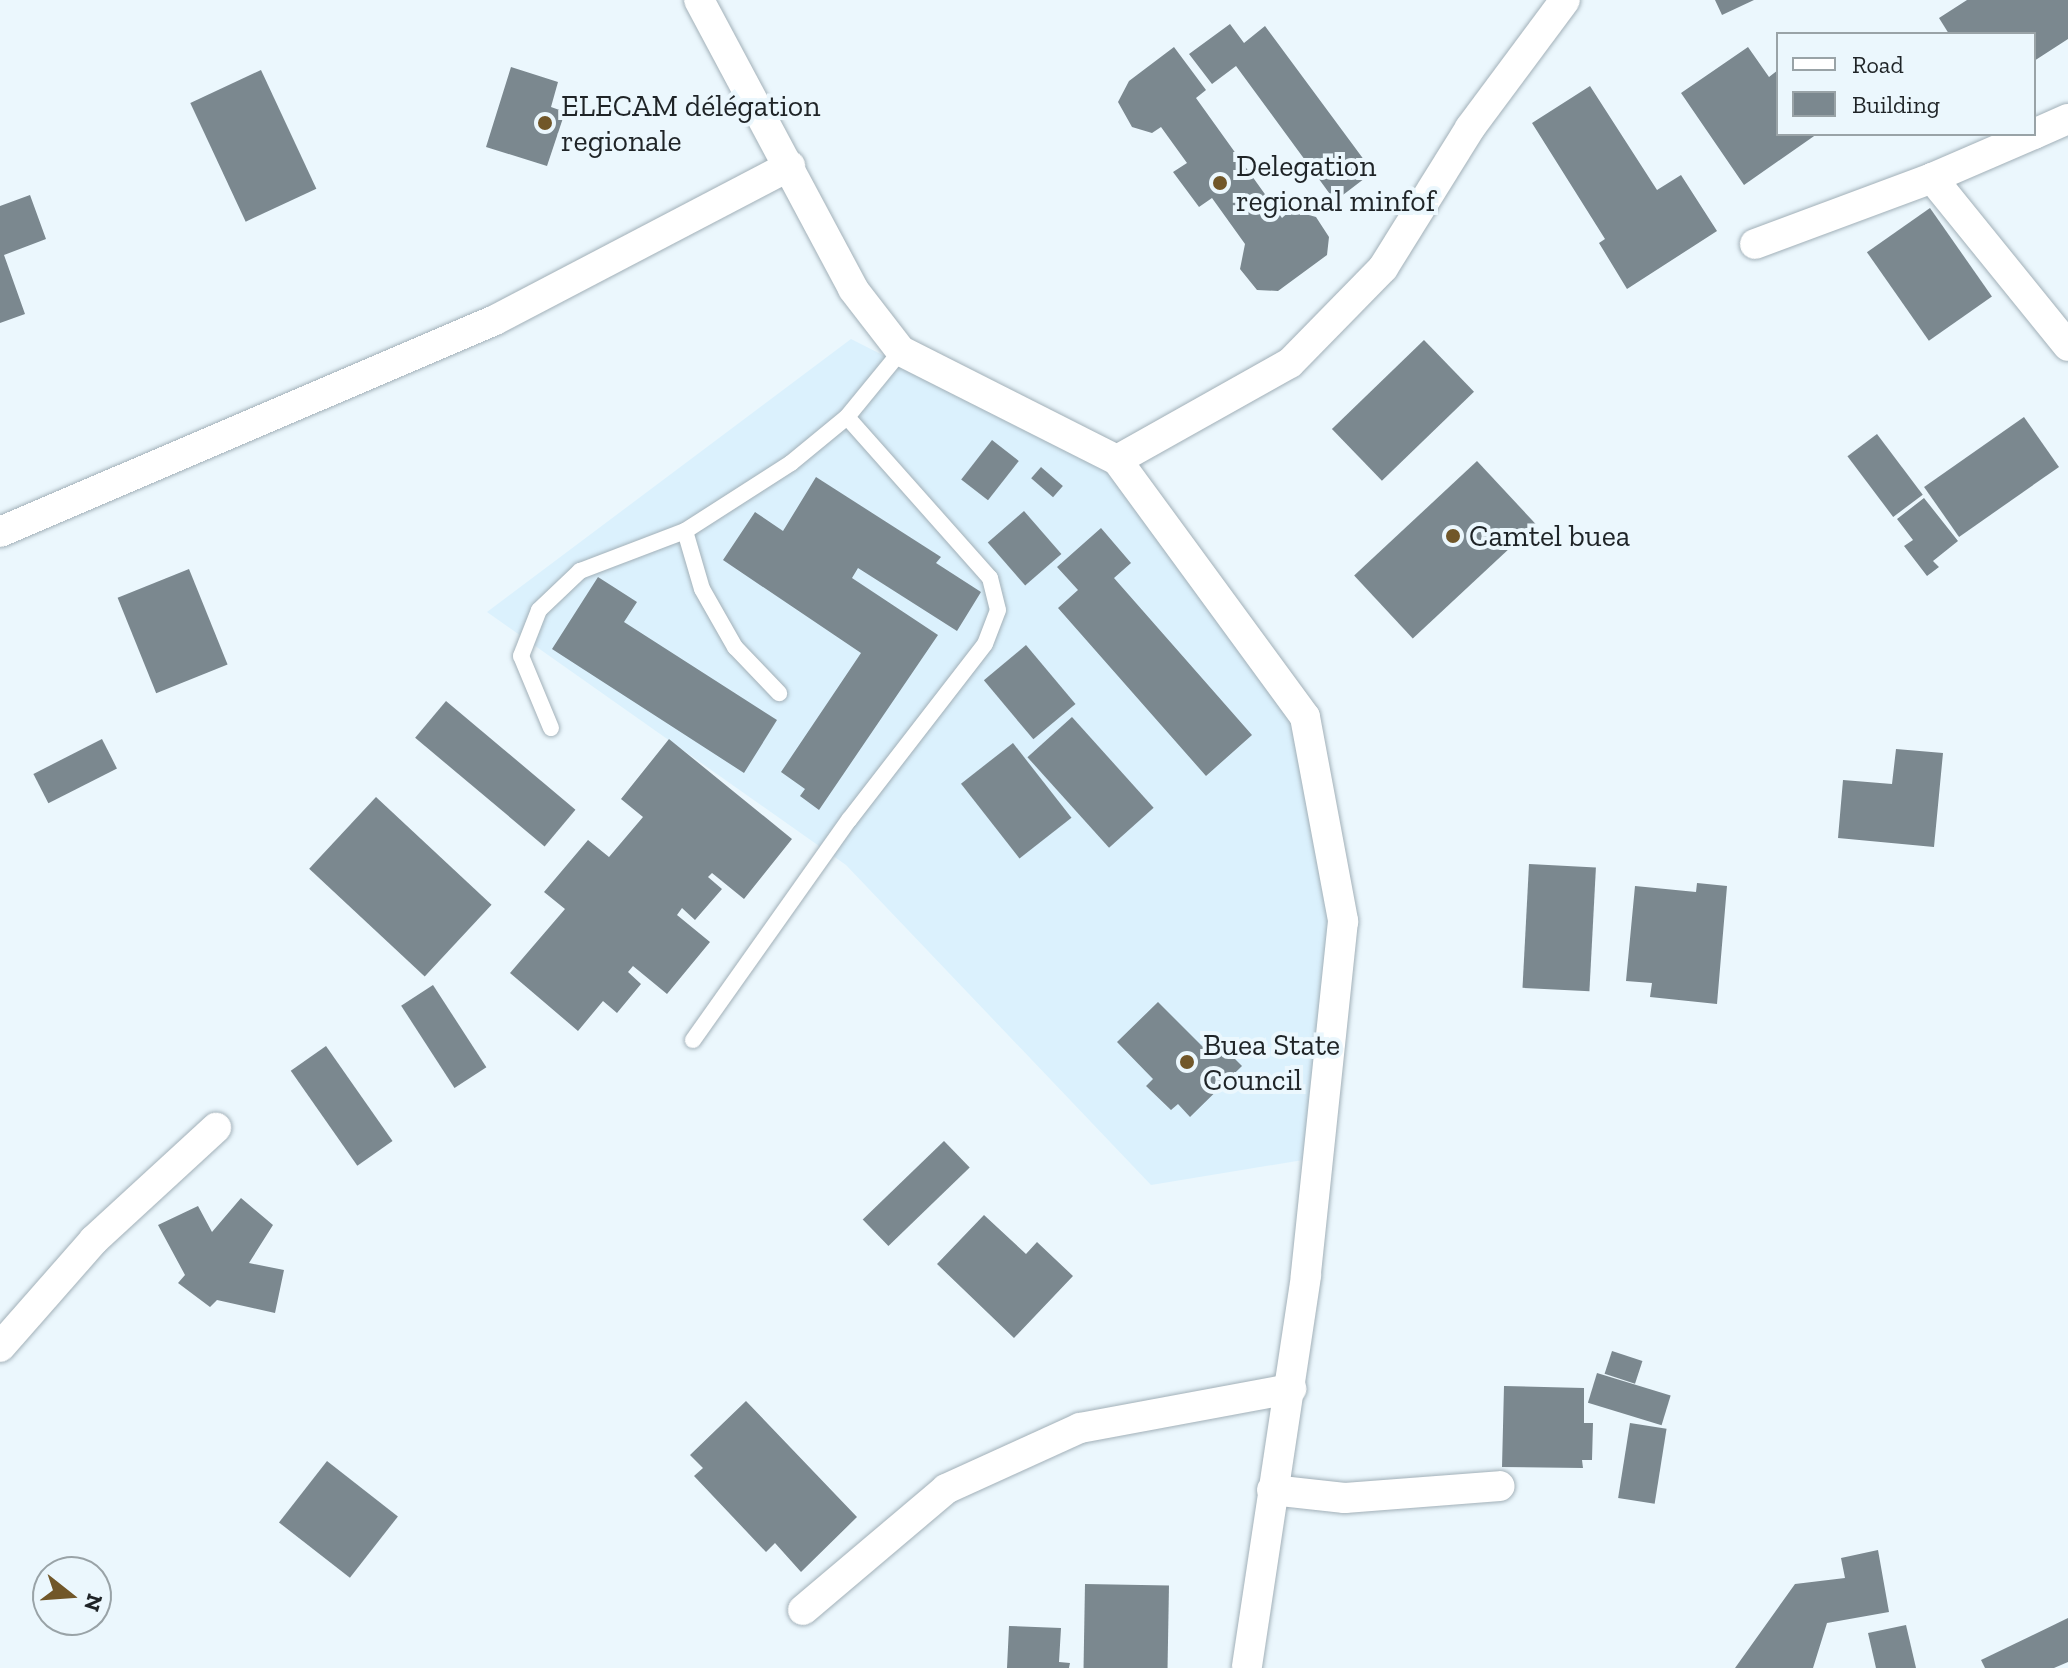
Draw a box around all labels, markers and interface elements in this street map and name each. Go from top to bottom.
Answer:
legend [1776,32,2036,136]
text: Road [1852,50,1904,79]
place label: ELECAM délégation regionale [561,88,820,158]
text: Building [1852,90,1940,119]
marker: ELECAM délégation regionale [536,114,554,132]
place label: Delegation regional minfof [1236,148,1435,218]
marker: Delegation regional minfof [1211,174,1229,192]
place label: Camtel buea [1469,518,1630,554]
marker: Camtel buea [1444,527,1462,545]
place label: Buea State Council [1203,1027,1340,1098]
marker: Buea State Council [1178,1053,1196,1071]
north arrow [32,1556,112,1636]
text: N [78,1591,109,1615]

